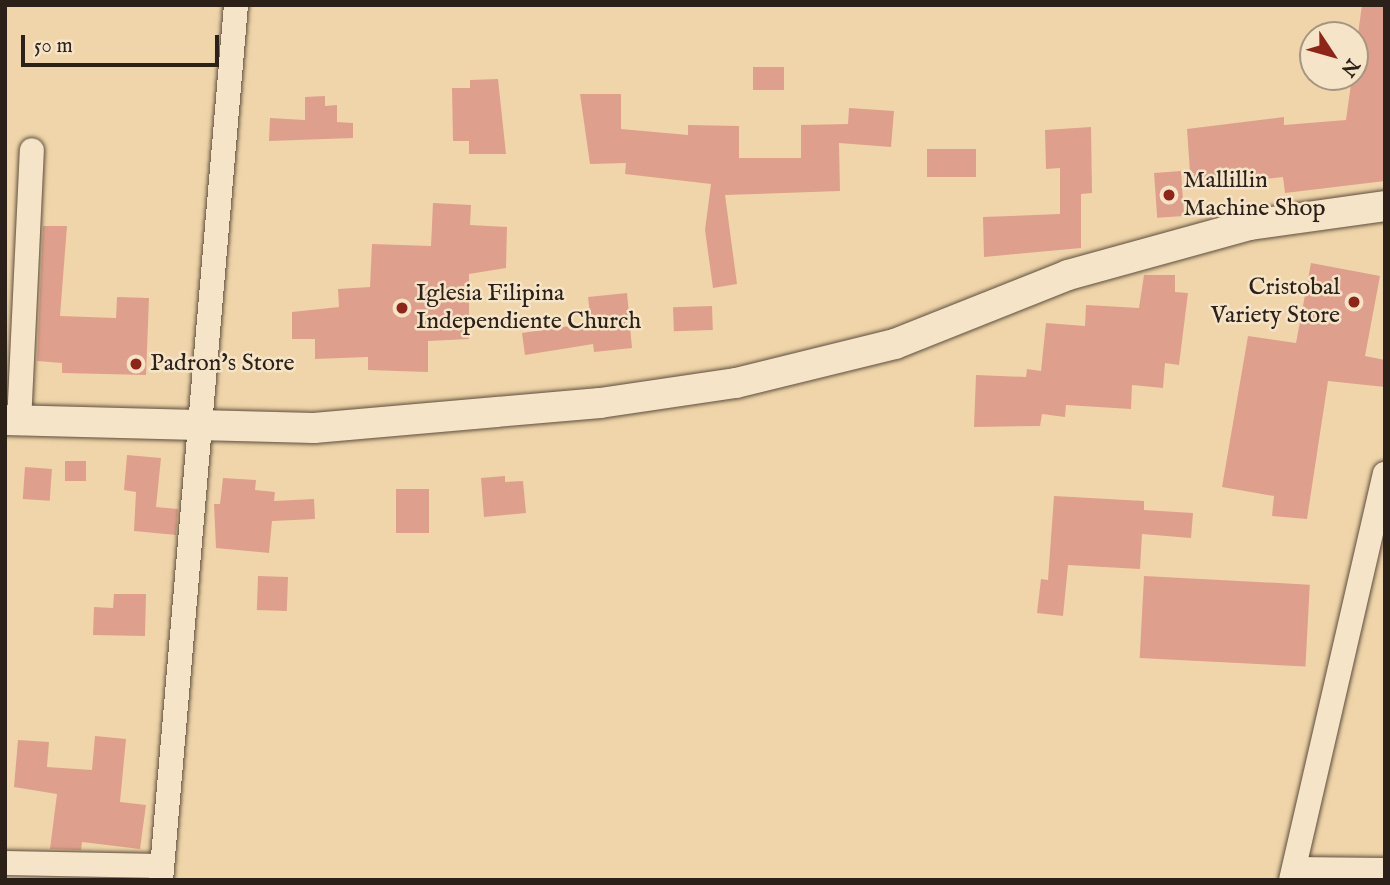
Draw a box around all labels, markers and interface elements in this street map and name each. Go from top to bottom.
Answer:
scale bar [24,21,222,65]
north arrow [1299,21,1369,91]
text: 50 m [34,33,73,60]
text: N [1335,53,1364,81]
place label: Mallillin Machine Shop [1183,167,1325,223]
marker: Mallillin Machine Shop [1161,187,1177,203]
place label: Cristobal Variety Store [1211,274,1340,330]
place label: Iglesia Filipina Independiente Church [416,280,641,336]
marker: Cristobal Variety Store [1346,294,1362,310]
marker: Iglesia Filipina Independiente Church [394,300,410,316]
place label: Padron's Store [150,350,295,378]
marker: Padron's Store [128,356,144,372]

